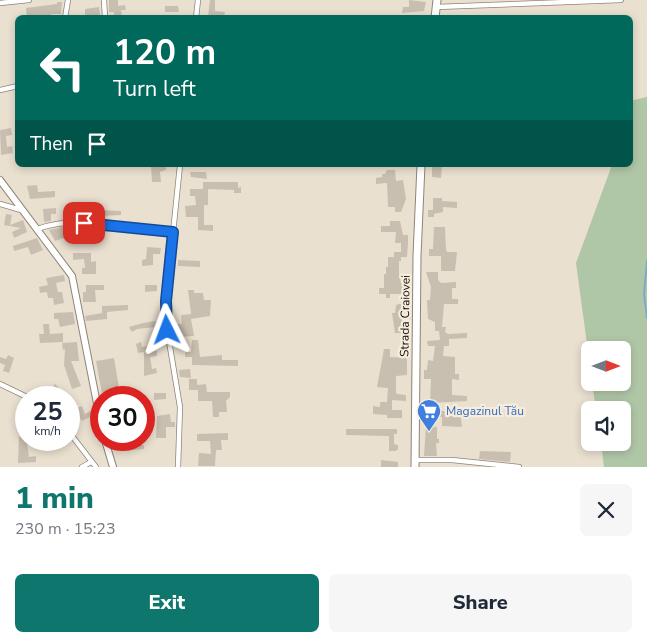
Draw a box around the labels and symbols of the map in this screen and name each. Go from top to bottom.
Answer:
pin [63,202,105,244]
street label: Strada Craiovei [396,275,414,357]
position arrow [140,303,192,355]
north arrow [581,341,631,391]
speed limit sign: 30 [90,386,155,451]
supermarket icon: Magazinul Tău [416,398,442,432]
place label: Magazinul Tău [446,403,524,419]

